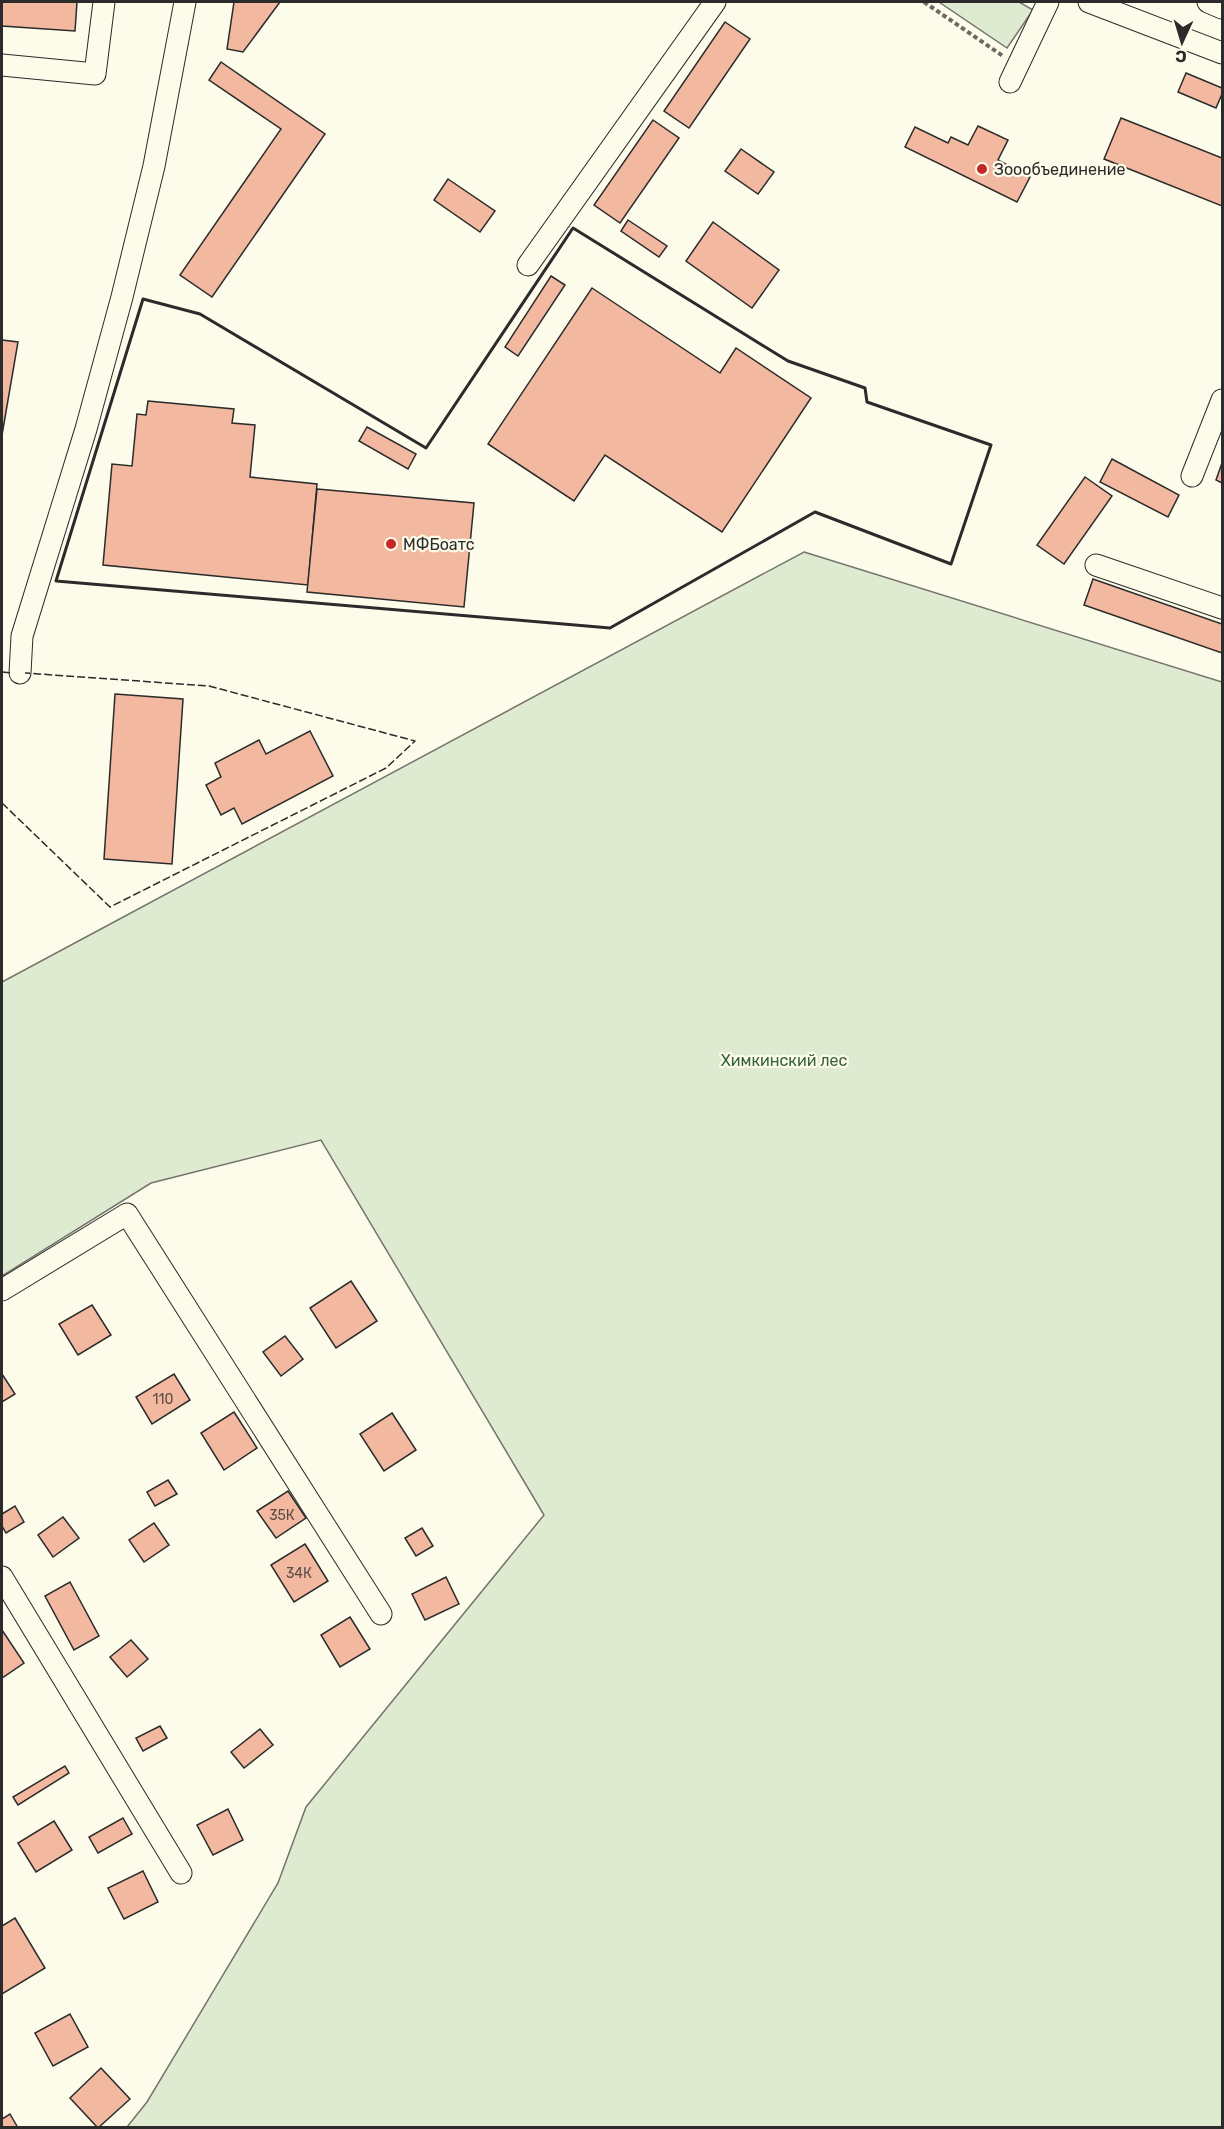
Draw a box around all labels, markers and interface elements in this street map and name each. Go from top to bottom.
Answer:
north arrow [1152,12,1212,72]
text: С [1175,47,1187,66]
place label: Зоообъединение [994,160,1125,179]
marker: Зоообъединение [975,162,989,176]
place label: МФБоатс [403,535,475,554]
marker: МФБоатс [384,537,398,551]
park label: Химкинский лес [721,1051,848,1070]
house number: 110 [153,1391,174,1408]
house number: 35К [269,1507,295,1524]
house number: 34К [286,1565,312,1582]

